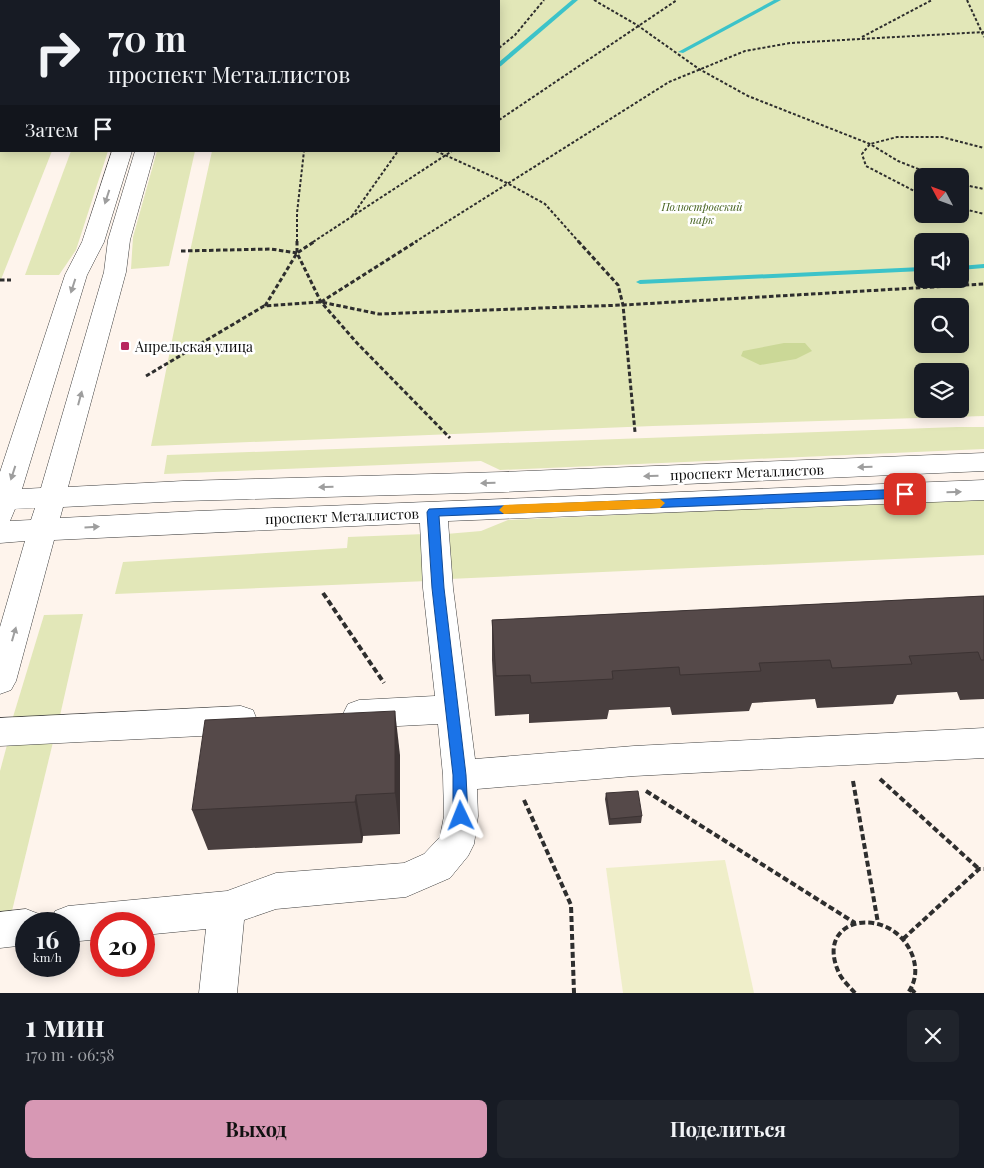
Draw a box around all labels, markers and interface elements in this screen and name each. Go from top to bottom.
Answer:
text: 70 m [108,14,186,61]
icon: right [25,20,90,85]
text: проспект Металлистов [108,59,350,89]
icon: arrive [89,115,117,143]
text: Затем [25,116,79,142]
north arrow [914,168,969,222]
map controls [914,168,969,418]
one-way arrow [103,189,111,204]
park label: Полюстровский парк [660,199,743,227]
button: sound [914,233,969,288]
one-way arrow [68,279,76,294]
button: search [914,298,969,353]
place label: Апрельская улица [134,337,253,356]
marker: Апрельская улица [119,340,131,352]
button: layers [914,363,969,418]
one-way arrow [76,390,84,405]
street label: проспект Металлистов [670,460,825,484]
one-way arrow [857,463,873,471]
one-way arrow [9,466,17,481]
one-way arrow [642,473,658,481]
pin [884,473,926,515]
one-way arrow [480,479,496,487]
icon: arrive [891,480,919,508]
one-way arrow [317,483,333,491]
one-way arrow [946,487,962,495]
street label: проспект Металлистов [265,504,420,528]
one-way arrow [84,522,100,530]
one-way arrow [10,627,18,642]
position arrow [434,789,486,841]
speed limit sign: 20 [90,912,155,977]
text: 16 [36,922,59,955]
text: km/h [33,949,62,965]
text: 1 мин [25,1005,105,1045]
button: close [907,1010,959,1062]
text: 170 m · 06:58 [25,1044,115,1065]
button: Выход [25,1100,487,1158]
button: Поделиться [497,1100,959,1158]

